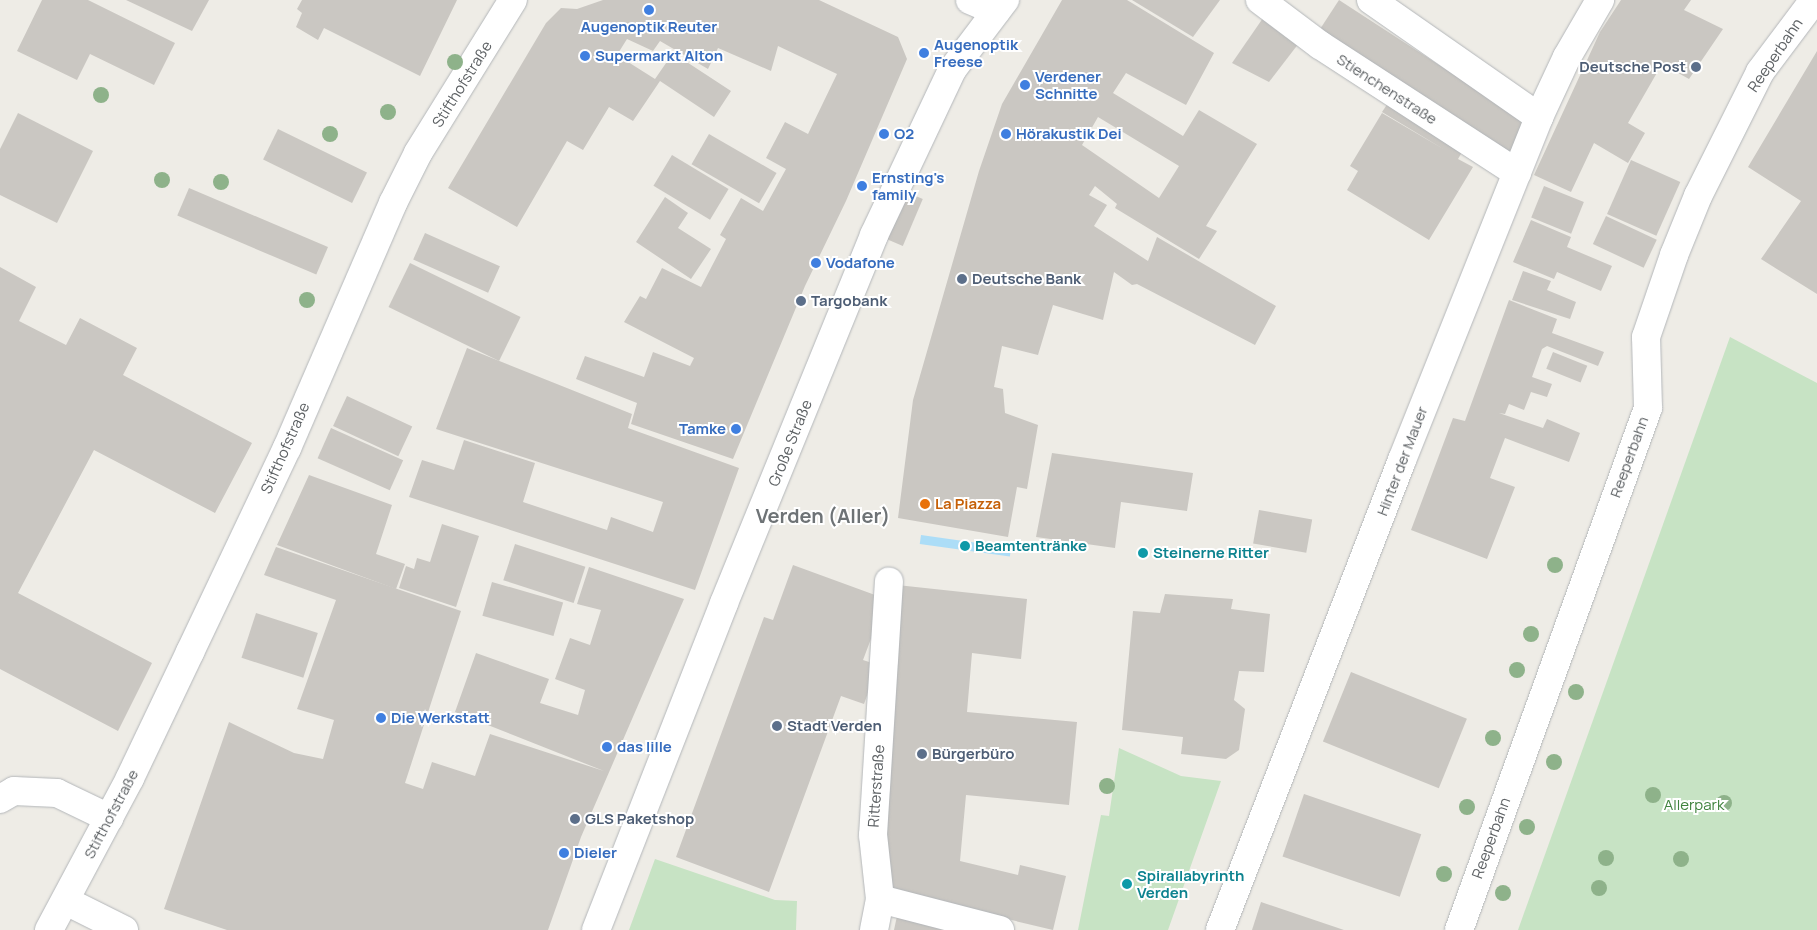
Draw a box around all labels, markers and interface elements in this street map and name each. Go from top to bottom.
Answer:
marker: Augenoptik Reuter [643,4,655,16]
street label: Reeperbahn [1744,15,1806,95]
place label: Augenoptik Reuter [581,18,717,36]
place label: Augenoptik Freese [934,35,1018,70]
street label: Stifthofstraße [428,38,496,130]
place label: Supermarkt Alton [595,47,723,65]
marker: Augenoptik Freese [918,47,930,59]
marker: Supermarkt Alton [579,50,591,62]
street label: Stienchenstraße [1334,50,1440,128]
place label: Deutsche Post [1579,58,1686,76]
marker: Deutsche Post [1690,61,1702,73]
place label: Verdener Schnitte [1035,67,1101,102]
marker: Verdener Schnitte [1019,79,1031,91]
place label: O2 [894,125,914,143]
place label: Hörakustik Dei [1016,125,1122,143]
marker: O2 [878,128,890,140]
marker: Hörakustik Dei [1000,128,1012,140]
place label: Ernsting's family [872,168,944,203]
marker: Ernsting's family [856,180,868,192]
place label: Vodafone [826,254,895,272]
marker: Vodafone [810,257,822,269]
place label: Deutsche Bank [972,270,1081,288]
marker: Deutsche Bank [956,273,968,285]
place label: Targobank [811,292,887,310]
marker: Targobank [795,295,807,307]
street label: Große Straße [764,397,816,489]
street label: Stifthofstraße [257,399,313,497]
street label: Hinter der Mauer [1373,404,1431,518]
street label: Reeperbahn [1606,414,1652,500]
place label: Tamke [679,420,726,438]
marker: Tamke [730,423,742,435]
place label: La Piazza [935,495,1001,513]
marker: La Piazza [919,498,931,510]
district label: Verden (Aller) [756,503,890,527]
place label: Beamtentränke [975,537,1087,555]
marker: Beamtentränke [959,540,971,552]
place label: Steinerne Ritter [1153,544,1269,562]
marker: Steinerne Ritter [1137,547,1149,559]
place label: Die Werkstatt [391,709,490,727]
marker: Die Werkstatt [375,712,387,724]
place label: Stadt Verden [787,717,882,735]
marker: Stadt Verden [771,720,783,732]
place label: das lille [617,738,672,756]
marker: das lille [601,741,613,753]
street label: Ritterstraße [864,744,888,828]
place label: Bürgerbüro [932,745,1015,763]
marker: Bürgerbüro [916,748,928,760]
street label: Stifthofstraße [80,766,142,862]
street label: Reeperbahn [1468,795,1514,881]
park label: Allerpark [1664,796,1724,814]
place label: GLS Paketshop [585,810,694,828]
marker: GLS Paketshop [569,813,581,825]
place label: Dieler [574,844,617,862]
marker: Dieler [558,847,570,859]
place label: Spirallabyrinth Verden [1137,866,1244,901]
marker: Spirallabyrinth Verden [1121,878,1133,890]

